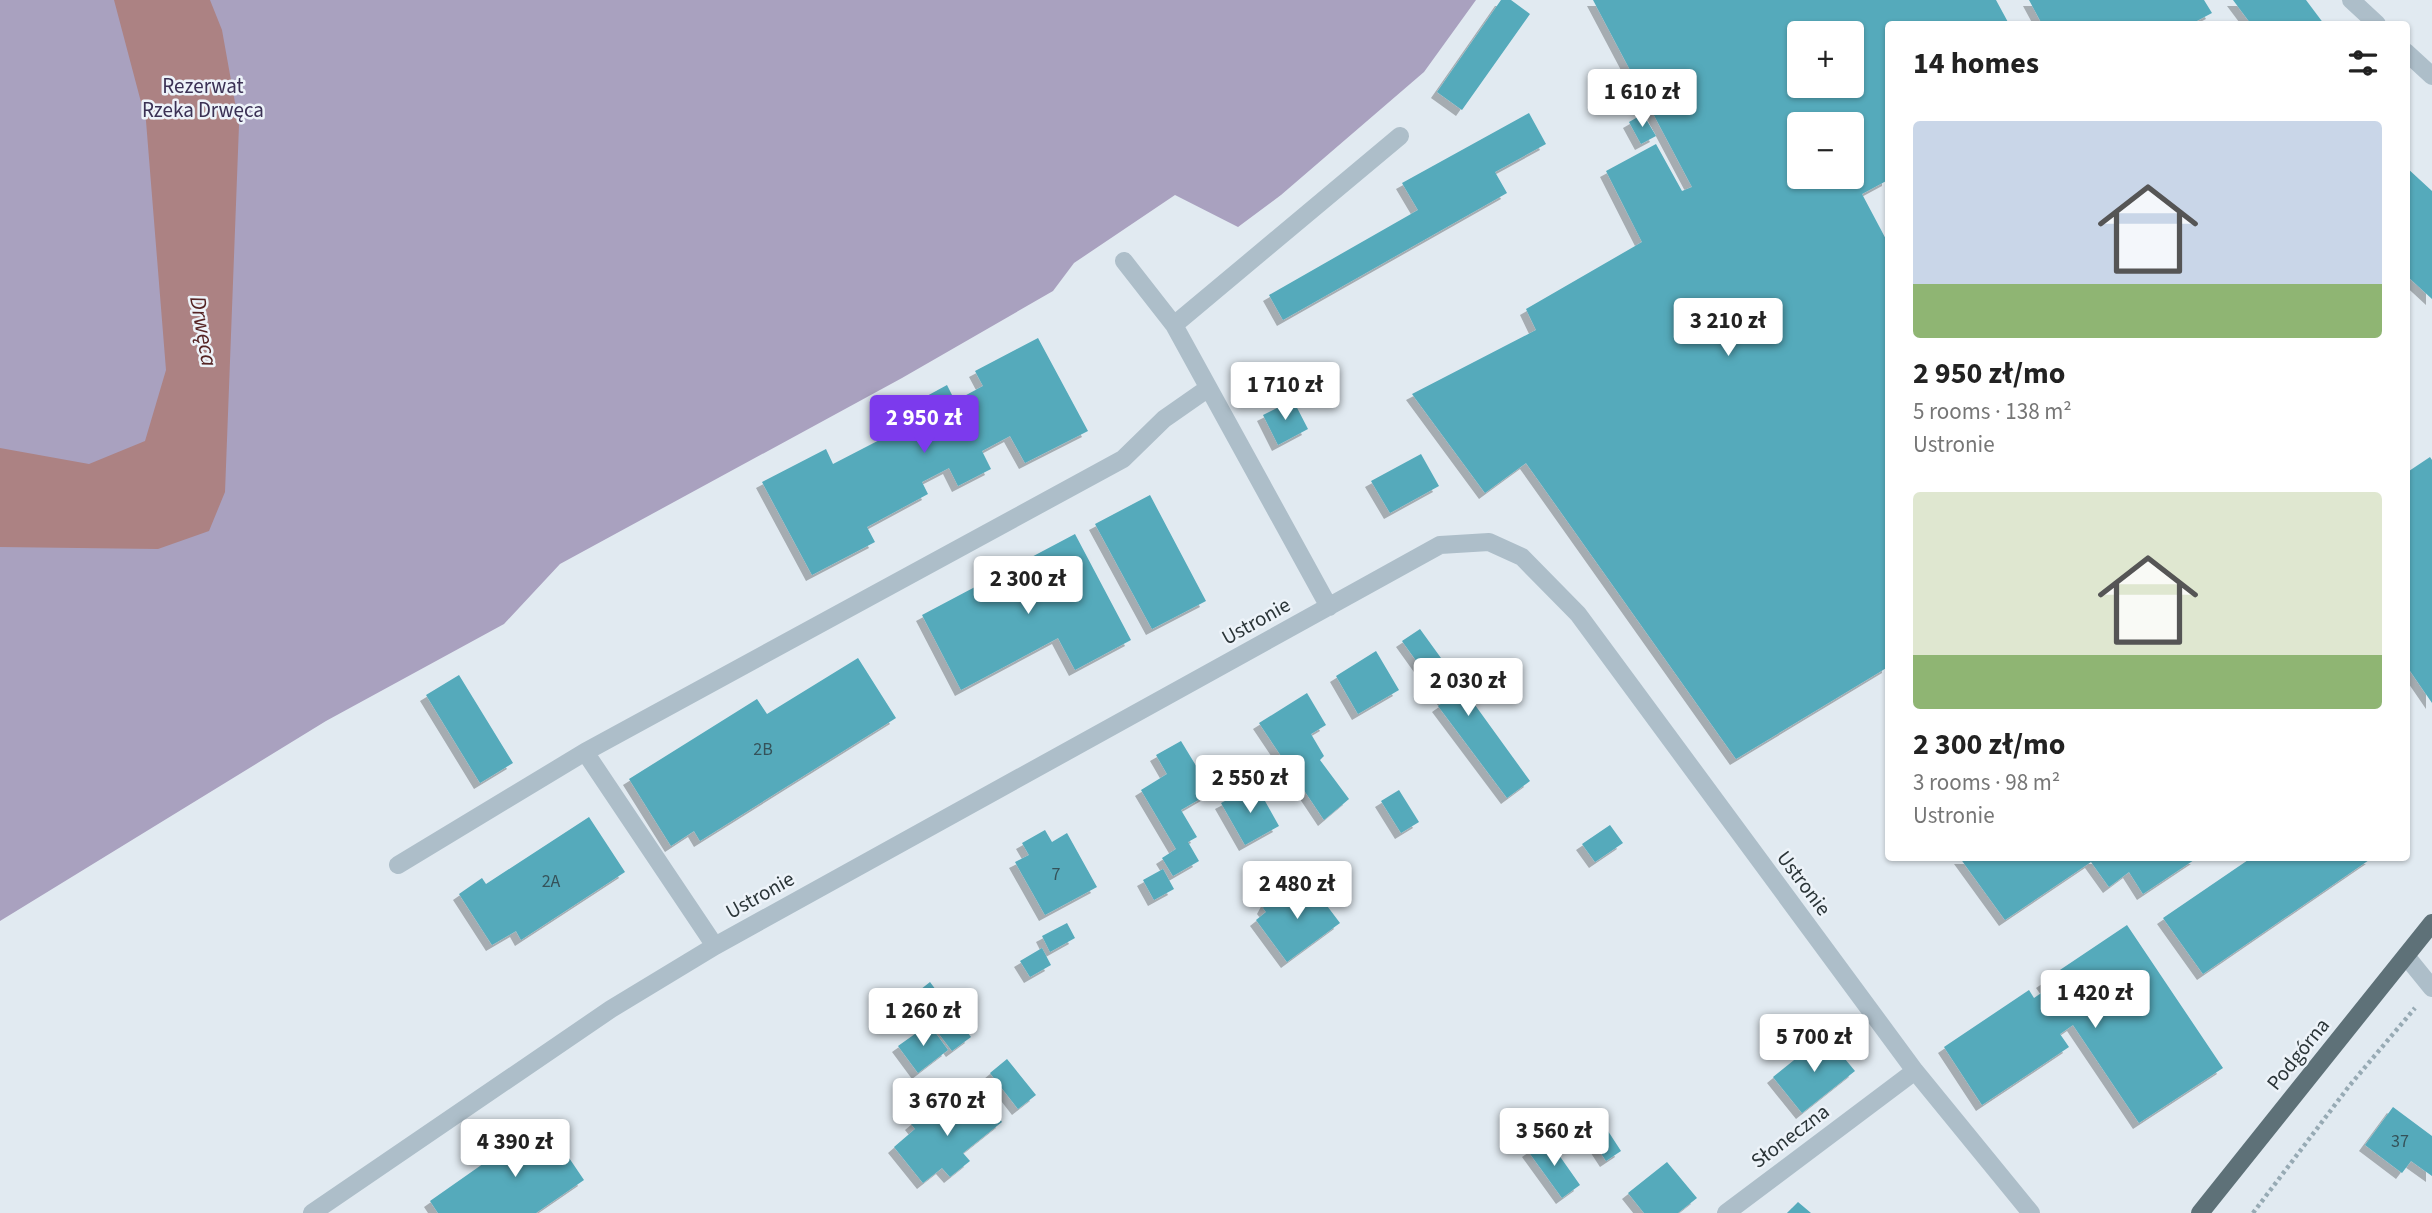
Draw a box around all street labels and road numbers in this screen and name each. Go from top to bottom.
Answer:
street label: Ustronie [1216,590,1296,652]
street label: Ustronie [1770,844,1838,922]
street label: Ustronie [720,864,800,926]
street label: Podgórna [2259,1011,2337,1097]
street label: Słoneczna [1744,1097,1836,1175]

